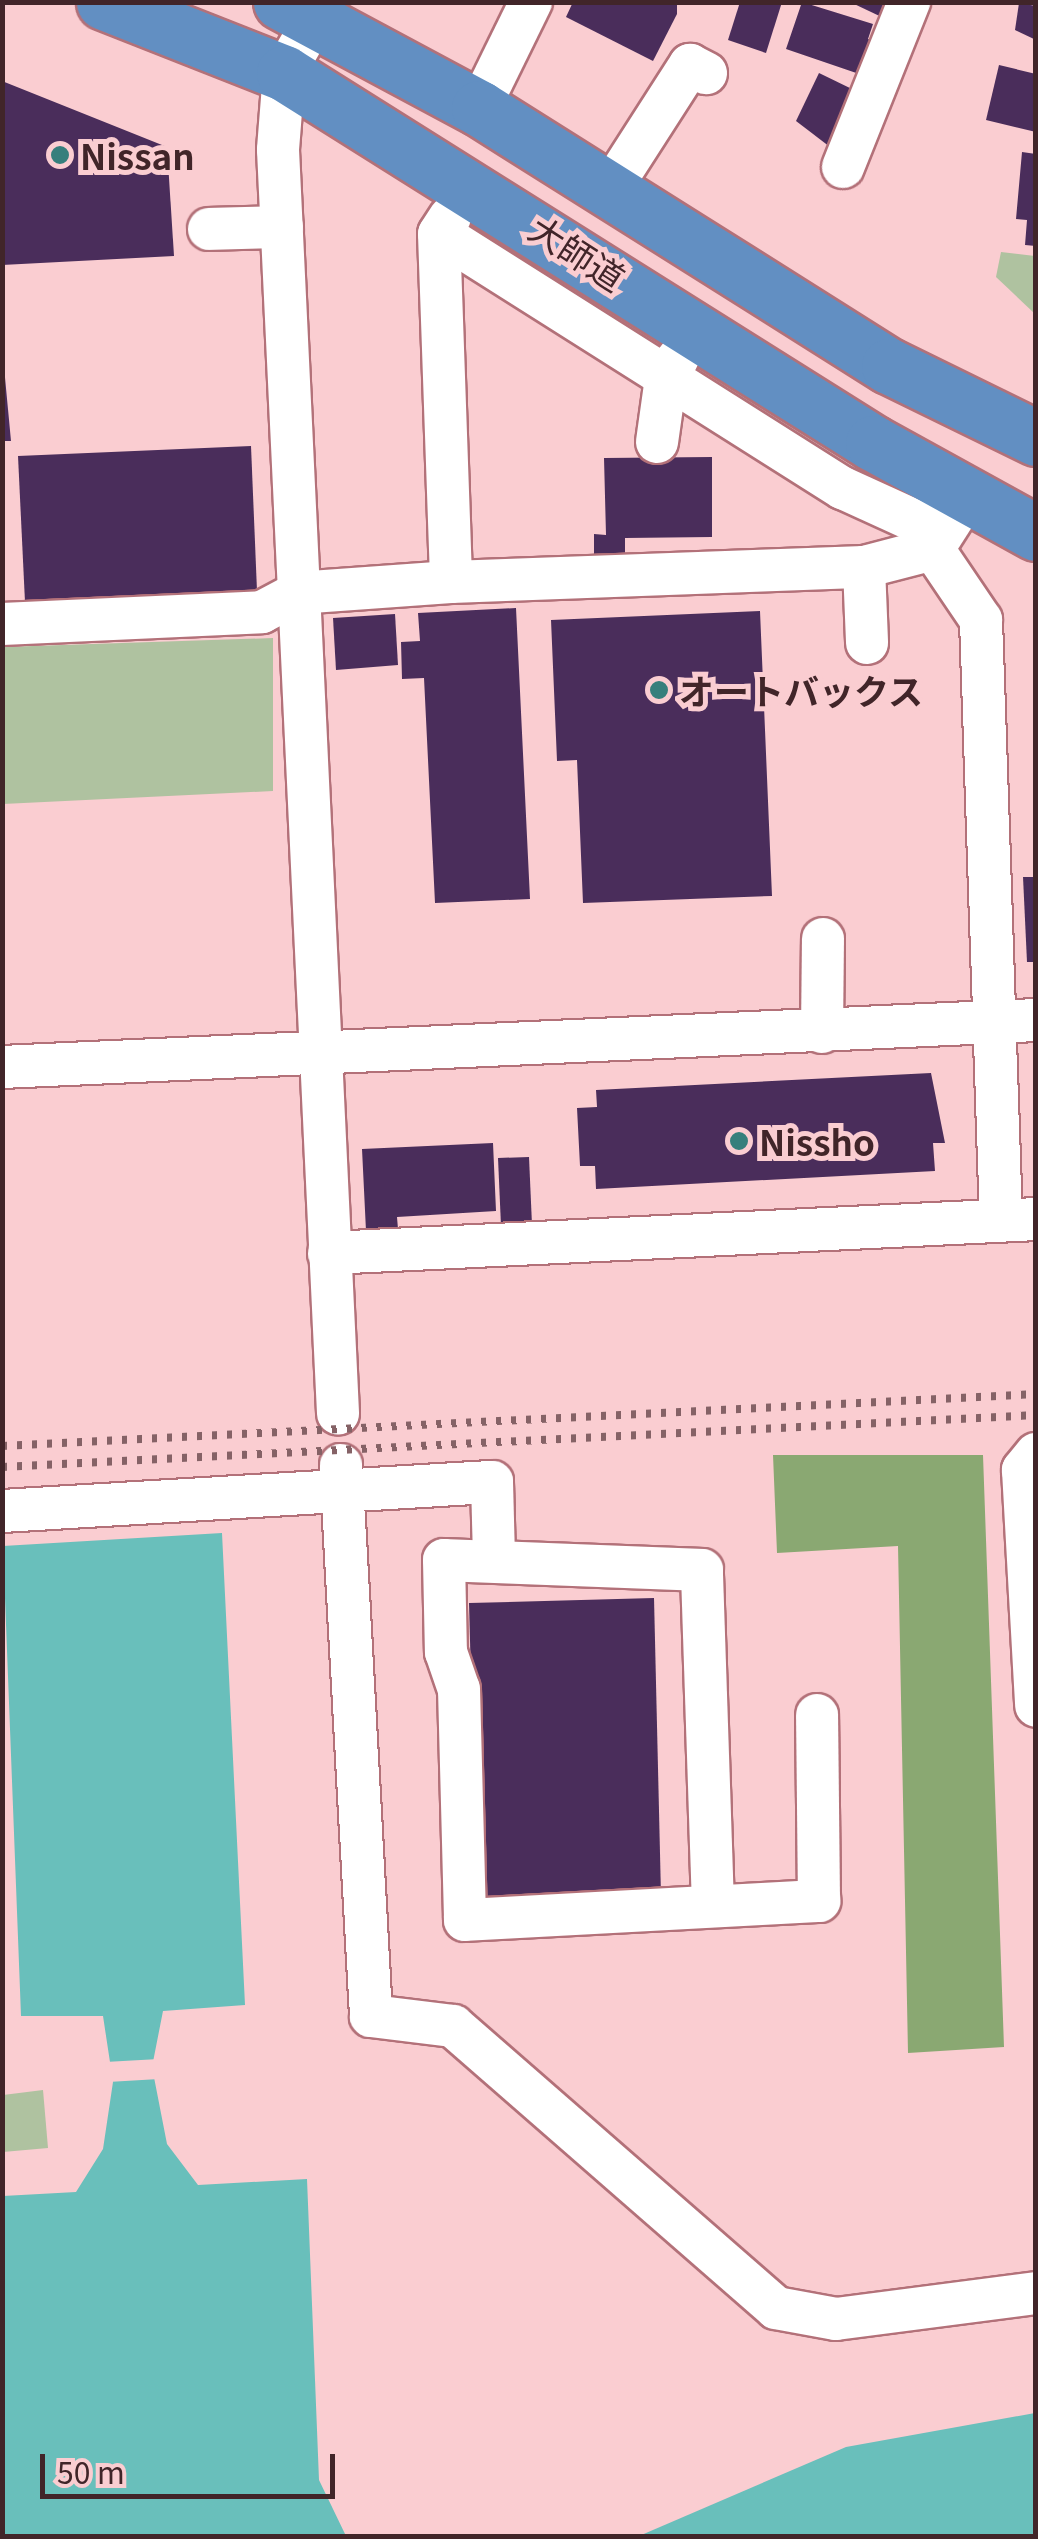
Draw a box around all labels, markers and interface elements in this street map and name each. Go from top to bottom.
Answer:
place label: Nissan [80,134,195,176]
marker: Nissan [49,144,71,166]
street label: 大師道 [523,206,633,298]
place label: オートバックス [679,669,924,711]
marker: オートバックス [648,679,670,701]
place label: Nissho [759,1120,875,1162]
marker: Nissho [728,1130,750,1152]
scale bar [45,2434,340,2496]
text: 50 m [57,2449,125,2493]

